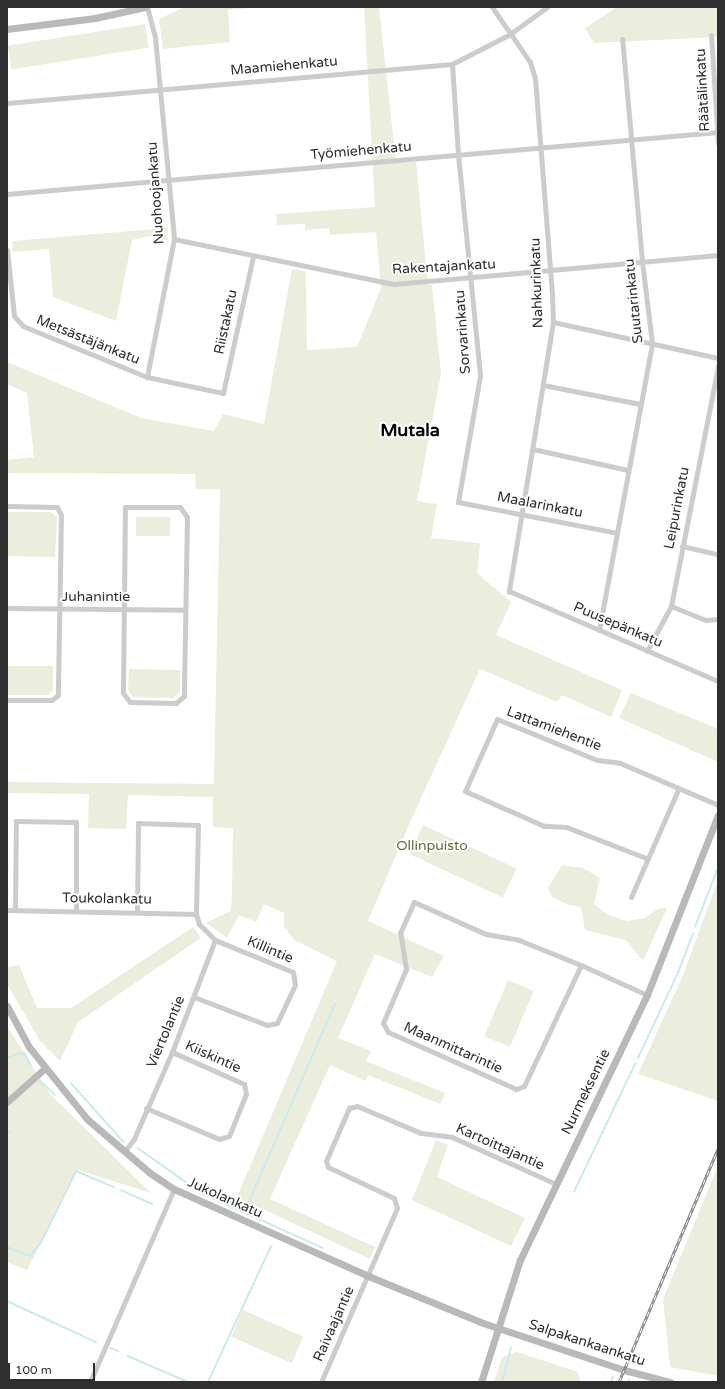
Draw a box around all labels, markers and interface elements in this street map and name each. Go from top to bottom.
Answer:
street label: Räätälinkatu [692,48,714,132]
street label: Maamiehenkatu [230,53,338,79]
street label: Työmiehenkatu [310,138,412,164]
street label: Nuohoojankatu [144,141,168,245]
street label: Nahkurinkatu [527,238,547,328]
street label: Rakentajankatu [392,256,496,278]
street label: Suutarinkatu [621,258,647,344]
street label: Riistakatu [211,288,241,356]
street label: Sorvarinkatu [452,289,474,375]
street label: Metsästäjänkatu [34,312,142,368]
district label: Mutala [380,419,440,441]
street label: Leipurinkatu [661,466,693,550]
street label: Maalarinkatu [496,488,584,522]
street label: Juhanintie [62,589,130,605]
street label: Puusepänkatu [571,599,665,651]
street label: Lattamiehentie [504,703,604,755]
park label: Ollinpuisto [396,838,468,854]
street label: Toukolankatu [62,890,152,908]
street label: Killintie [244,933,296,967]
street label: Viertolantie [143,993,189,1071]
street label: Maanmittarintie [401,1019,505,1077]
street label: Kiiskintie [182,1037,244,1077]
street label: Nurmeksentie [558,1047,614,1137]
street label: Kartoittajantie [453,1120,547,1174]
street label: Jukolankatu [185,1174,265,1222]
street label: Raivaajantie [310,1284,358,1364]
street label: Salpakankaankatu [527,1316,647,1370]
scale bar [10,1355,97,1381]
text: 100 m [15,1363,52,1377]

